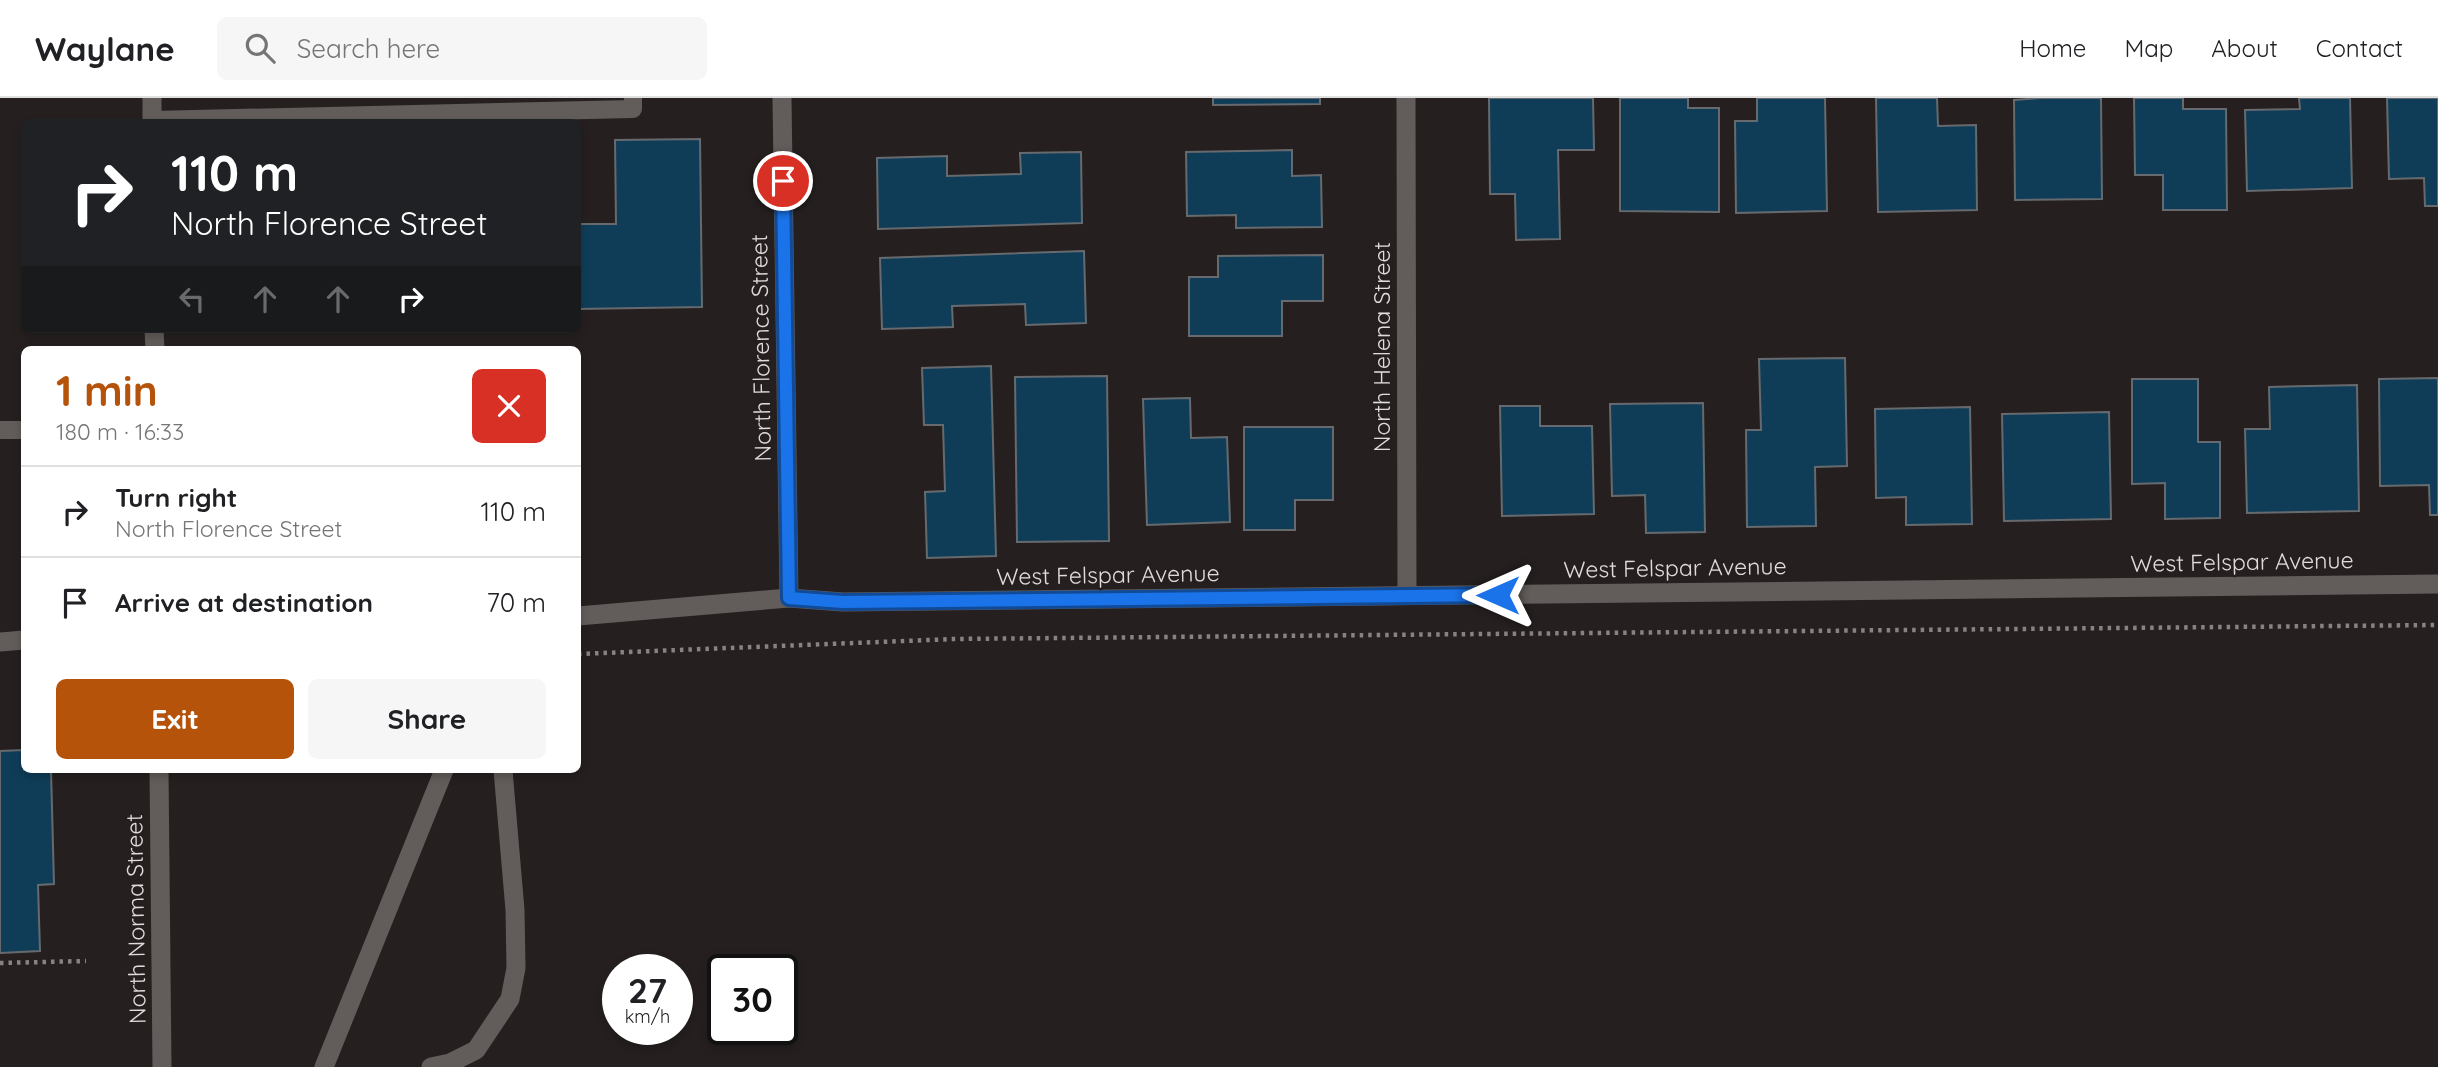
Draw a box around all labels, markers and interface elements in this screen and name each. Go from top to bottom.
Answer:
search box [217,17,707,80]
text: Waylane [35,28,175,69]
icon: search [241,29,279,67]
text: Search here [297,32,440,65]
text: Home [2019,33,2086,63]
text: Map [2124,33,2173,63]
text: About [2211,33,2278,63]
text: Contact [2316,33,2403,63]
text: 110 m [171,142,298,203]
icon: right [56,147,147,238]
pin [753,151,813,211]
icon: arrive [764,162,802,200]
text: North Florence Street [171,203,487,243]
street label: North Florence Street [744,234,777,462]
street label: North Helena Street [1367,241,1396,452]
icon: left [173,280,211,318]
icon: ahead [246,280,284,318]
icon: ahead [319,280,357,318]
icon: right [392,280,430,318]
text: 1 min [56,364,158,417]
button: close [472,369,546,443]
text: 180 m · 16:33 [56,417,184,446]
text: Turn right [115,481,237,514]
icon: right [56,493,94,531]
text: 110 m [480,495,546,528]
text: North Florence Street [115,514,342,543]
street label: West Felspar Avenue [2130,545,2354,578]
street label: West Felspar Avenue [1563,551,1787,584]
street label: West Felspar Avenue [996,558,1220,591]
position arrow [1461,558,1535,632]
icon: arrive [56,584,94,622]
text: Arrive at destination [115,586,373,619]
text: 70 m [486,586,546,619]
button: Exit [56,679,294,759]
button: Share [308,679,546,759]
street label: North Norma Street [119,813,152,1024]
speed limit sign: 30 [707,954,798,1045]
text: 27 [628,968,667,1012]
text: km/h [625,1005,670,1028]

